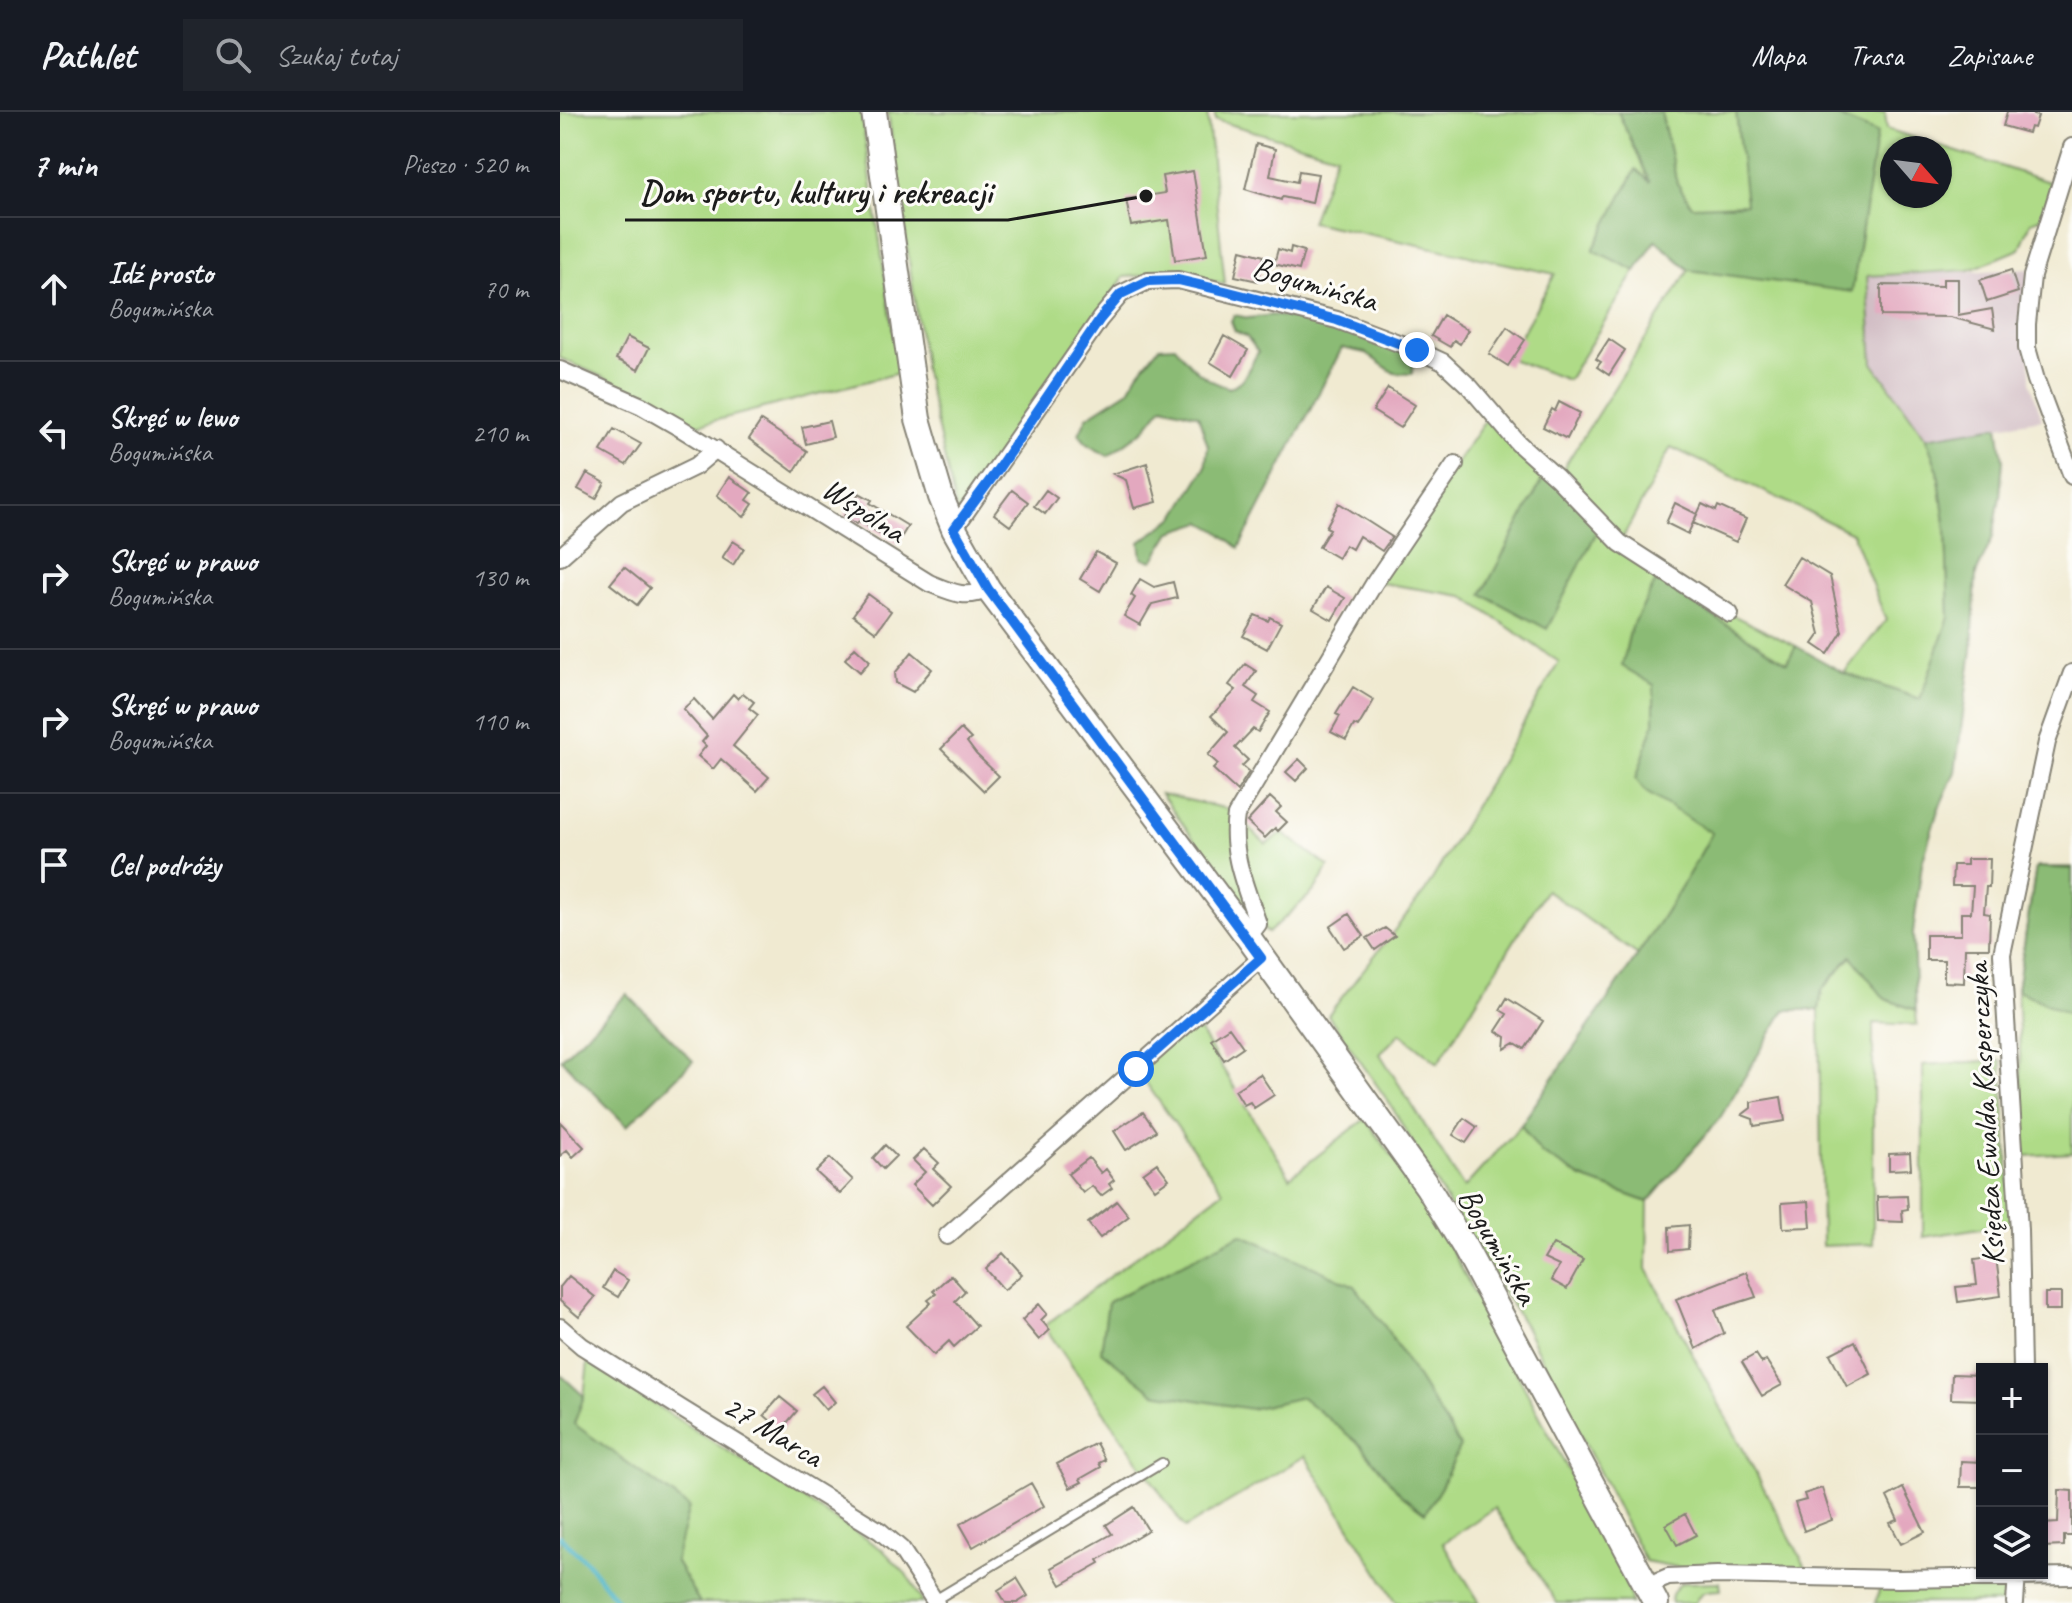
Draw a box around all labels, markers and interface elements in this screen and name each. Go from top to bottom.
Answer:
search box [183,19,743,91]
text: Pathlet [40,32,135,79]
icon: search [211,33,255,77]
text: Szukaj tutaj [275,36,398,74]
text: Mapa [1751,38,1806,73]
text: Trasa [1850,38,1903,73]
text: Zapisane [1947,38,2032,73]
north arrow [1880,136,1952,208]
text: 7 min [32,143,97,186]
text: Pieszo · 520 m [403,148,528,181]
callout: Dom sportu, kultury i rekreacji [625,162,1008,220]
text: Dom sportu, kultury i rekreacji [640,170,996,213]
street label: Bogumińska [1248,247,1384,322]
text: Idź prosto [108,254,213,292]
icon: ahead [32,267,76,311]
text: 70 m [484,273,528,306]
text: Bogumińska [108,292,212,325]
route end [1399,332,1435,368]
text: Skręć w lewo [108,398,237,436]
icon: left [32,411,76,455]
text: 210 m [472,417,528,450]
text: Bogumińska [108,436,212,469]
street label: Wspólna [815,468,915,553]
text: Skręć w prawo [108,542,257,580]
icon: right [32,555,76,599]
text: 130 m [472,561,528,594]
text: Bogumińska [108,580,212,613]
text: Skręć w prawo [108,686,257,724]
icon: right [32,699,76,743]
text: 110 m [472,705,528,738]
text: Bogumińska [108,724,212,757]
icon: arrive [32,843,76,887]
text: Cel podróży [108,846,221,884]
street label: Księdza Ewalda Kasperczyka [1956,959,2013,1266]
route start [1118,1051,1154,1087]
street label: Bogumińska [1448,1180,1549,1313]
map controls [1976,1363,2048,1579]
button: + [1976,1363,2048,1435]
street label: 27 Marca [716,1385,832,1478]
button: − [1976,1435,2048,1507]
button: layers [1976,1507,2048,1579]

